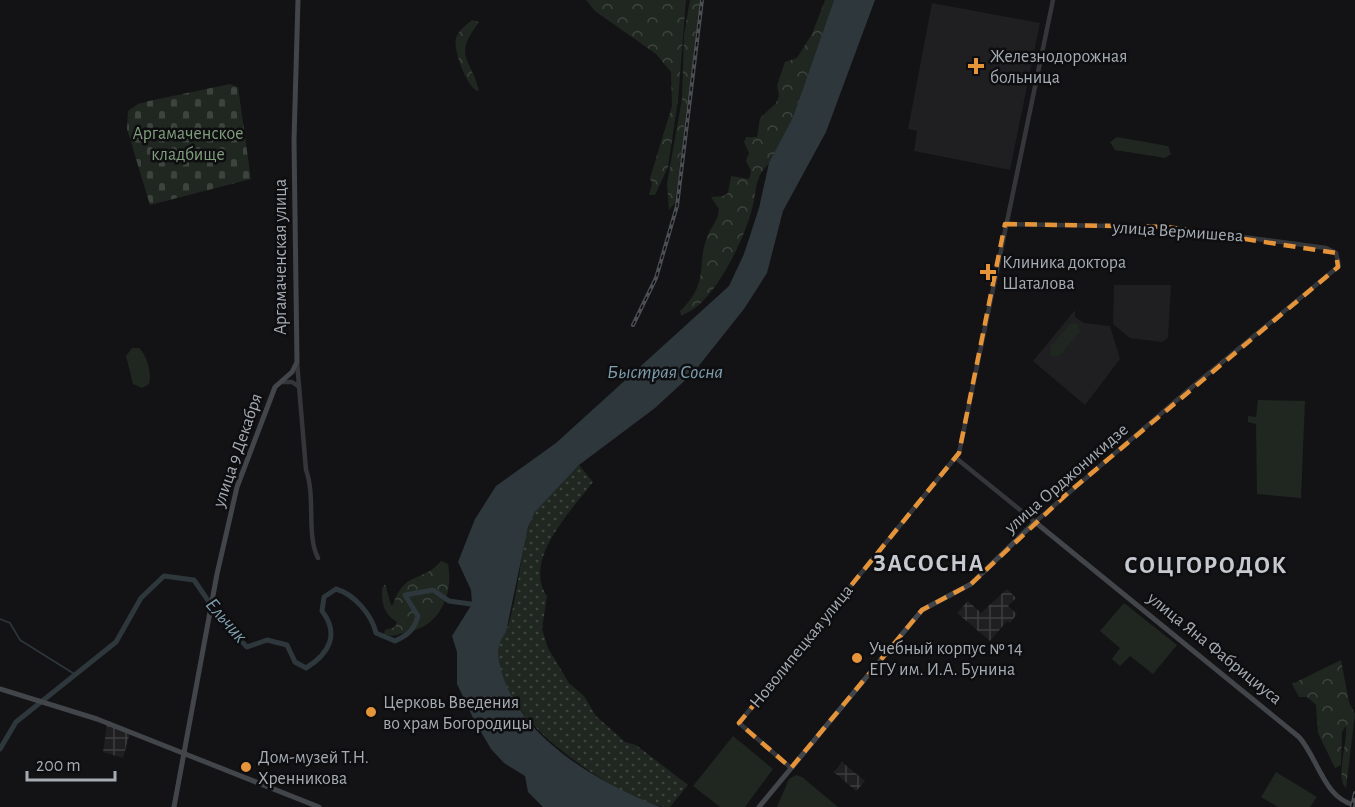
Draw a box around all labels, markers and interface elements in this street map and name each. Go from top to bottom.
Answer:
place label: Железнодорожная больница [990,48,1128,87]
marker: Железнодорожная больница [967,57,985,75]
park label: Аргамаченское кладбище [132,125,244,164]
street label: Аргамаченская улица [272,179,290,335]
street label: улица Вермишева [1111,218,1244,246]
place label: Клиника доктора Шаталова [1002,254,1126,293]
marker: Клиника доктора Шаталова [979,263,997,281]
water label: Быстрая Сосна [607,362,723,382]
street label: улица 9 Декабря [209,391,266,511]
street label: улица Орджоникидзе [1001,420,1132,538]
district label: ЗАСОСНА [873,552,985,576]
district label: СОЦГОРОДОК [1124,554,1288,578]
street label: Новолипецкая улица [747,582,857,712]
street label: улица Яна Фабрициуса [1143,588,1286,708]
water label: Ельчик [202,595,251,647]
place label: Учебный корпус № 14 ЕГУ им. И.А. Бунина [869,639,1023,679]
marker: Учебный корпус № 14 ЕГУ им. И.А. Бунина [850,651,864,665]
place label: Церковь Введения во храм Богородицы [383,694,532,733]
marker: Церковь Введения во храм Богородицы [364,705,378,719]
scale bar [27,744,116,782]
place label: Дом-музей Т.Н. Хренникова [258,749,369,788]
text: 200 m [36,757,81,775]
marker: Дом-музей Т.Н. Хренникова [239,760,253,774]

